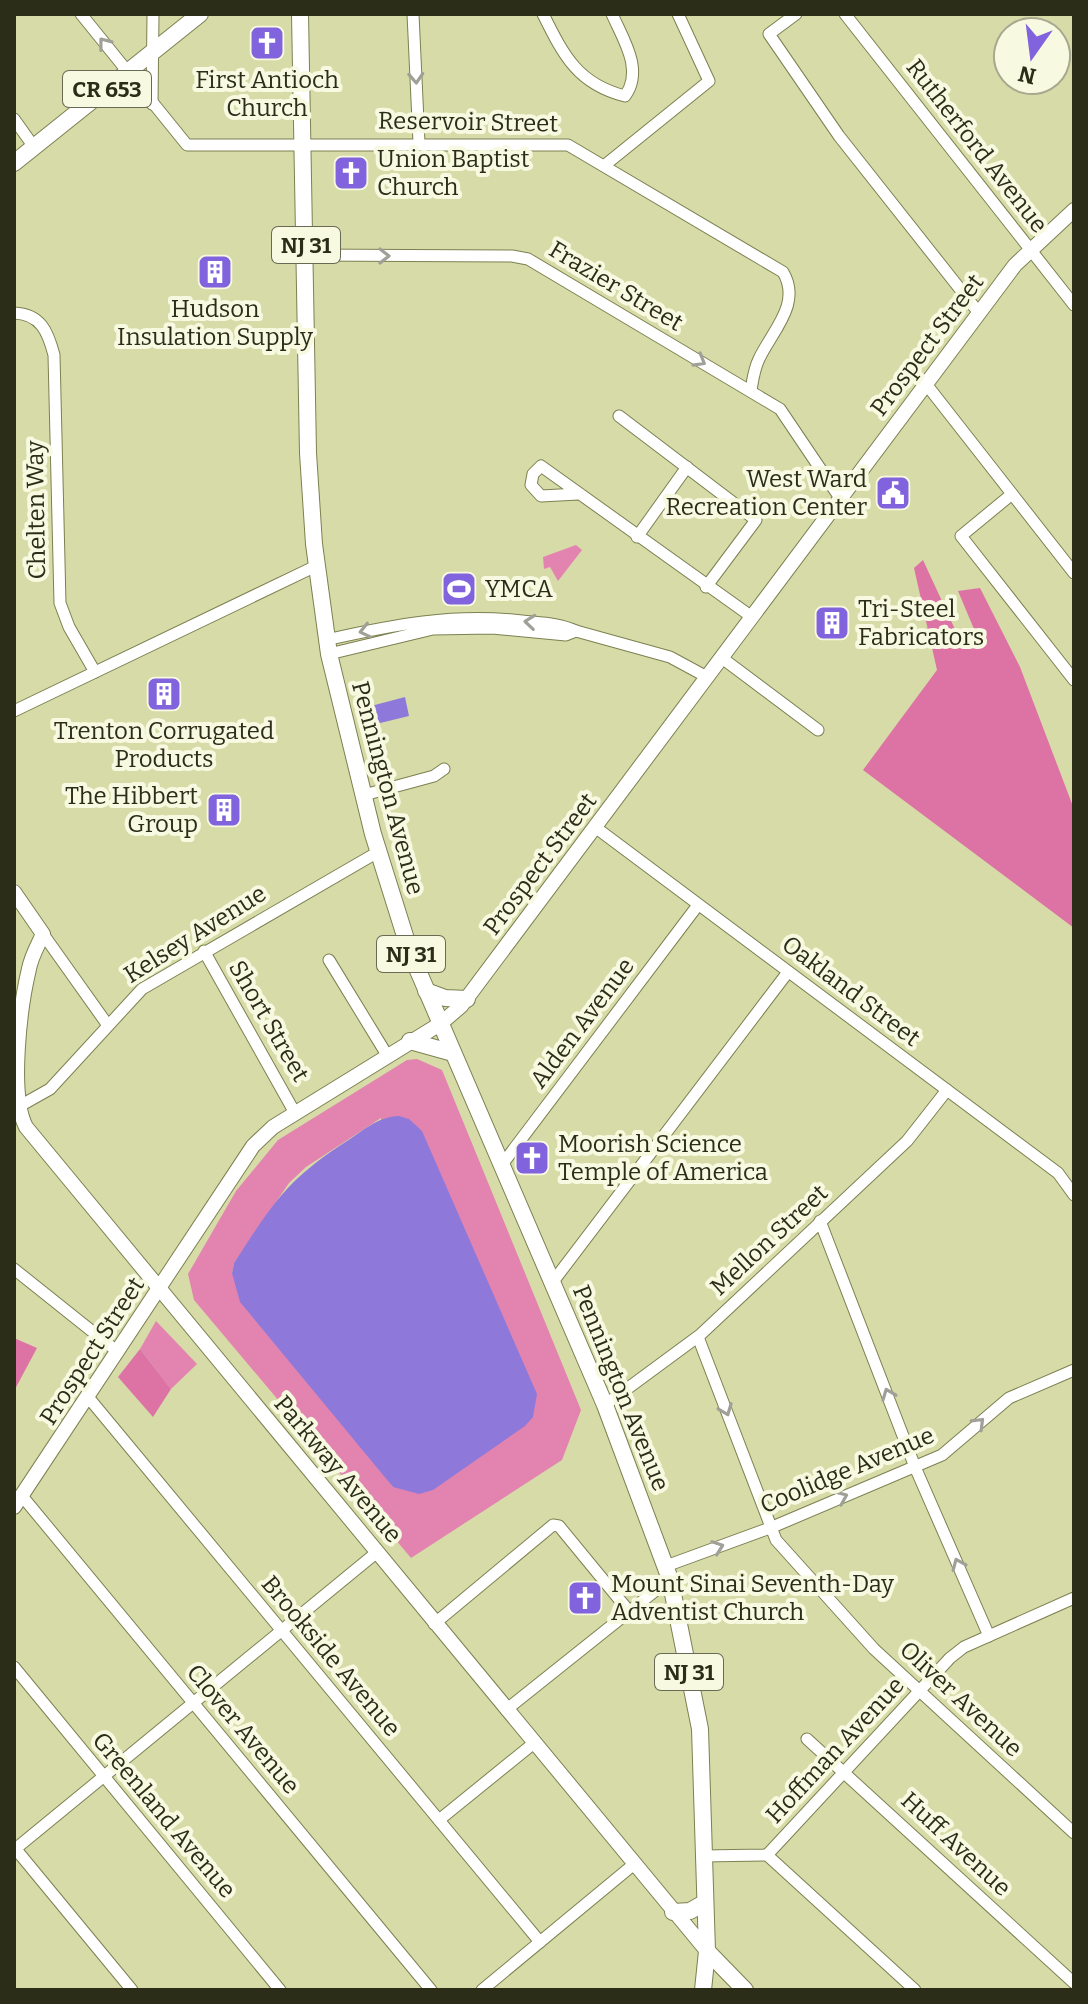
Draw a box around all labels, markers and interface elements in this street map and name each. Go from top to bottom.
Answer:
north arrow [992,16,1072,96]
church icon: First Antioch Church [248,24,286,62]
one-way arrow [99,38,114,52]
street label: Rutherford Avenue [901,54,1053,238]
text: N [1016,60,1039,90]
place label: First Antioch Church [195,66,339,122]
road number: CR 653 [63,71,151,107]
one-way arrow [407,72,424,85]
street label: Reservoir Street [378,106,559,138]
place label: Union Baptist Church [377,145,530,201]
church icon: Union Baptist Church [332,154,370,192]
road number: NJ 31 [272,227,340,263]
street label: Frazier Street [544,235,688,337]
one-way arrow [378,247,391,265]
building icon: Hudson Insulation Supply [196,253,234,291]
street label: Prospect Street [865,268,990,421]
place label: Hudson Insulation Supply [117,295,313,351]
one-way arrow [691,351,706,367]
street label: Chelten Way [21,440,51,580]
place label: West Ward Recreation Center [665,465,867,521]
public building icon: West Ward Recreation Center [874,474,912,512]
sports icon: YMCA [440,570,478,608]
place label: YMCA [485,575,553,603]
place label: Tri-Steel Fabricators [858,595,984,651]
building icon: Tri-Steel Fabricators [813,604,851,642]
one-way arrow [523,613,536,630]
one-way arrow [358,622,372,639]
building icon: Trenton Corrugated Products [145,675,183,713]
street label: Pennington Avenue [346,678,430,898]
place label: Trenton Corrugated Products [54,717,274,773]
place label: The Hibbert Group [65,782,198,838]
street label: Prospect Street [478,787,603,940]
building icon: The Hibbert Group [205,791,243,829]
street label: Kelsey Avenue [119,879,271,989]
street label: Oakland Street [777,930,926,1052]
road number: NJ 31 [377,936,445,972]
street label: Alden Avenue [524,953,640,1093]
street label: Short Street [223,956,315,1087]
place label: Moorish Science Temple of America [558,1130,768,1186]
church icon: Moorish Science Temple of America [513,1139,551,1177]
street label: Mellon Street [705,1179,833,1301]
street label: Prospect Street [34,1272,150,1430]
street label: Pennington Avenue [567,1281,675,1495]
one-way arrow [881,1388,898,1402]
street label: Parkway Avenue [268,1390,408,1548]
one-way arrow [716,1402,733,1416]
one-way arrow [970,1418,984,1432]
street label: Coolidge Avenue [756,1421,938,1519]
one-way arrow [834,1491,848,1507]
one-way arrow [710,1540,724,1556]
one-way arrow [951,1558,967,1572]
street label: Brookside Avenue [256,1570,406,1742]
place label: Mount Sinai Seventh-Day Adventist Church [611,1570,894,1626]
church icon: Mount Sinai Seventh-Day Adventist Church [566,1579,604,1617]
street label: Oliver Avenue [894,1635,1028,1763]
road number: NJ 31 [655,1654,723,1690]
street label: Clover Avenue [181,1659,305,1799]
street label: Hoffman Avenue [760,1671,910,1829]
street label: Greenland Avenue [87,1727,241,1903]
street label: Huff Avenue [895,1786,1017,1902]

